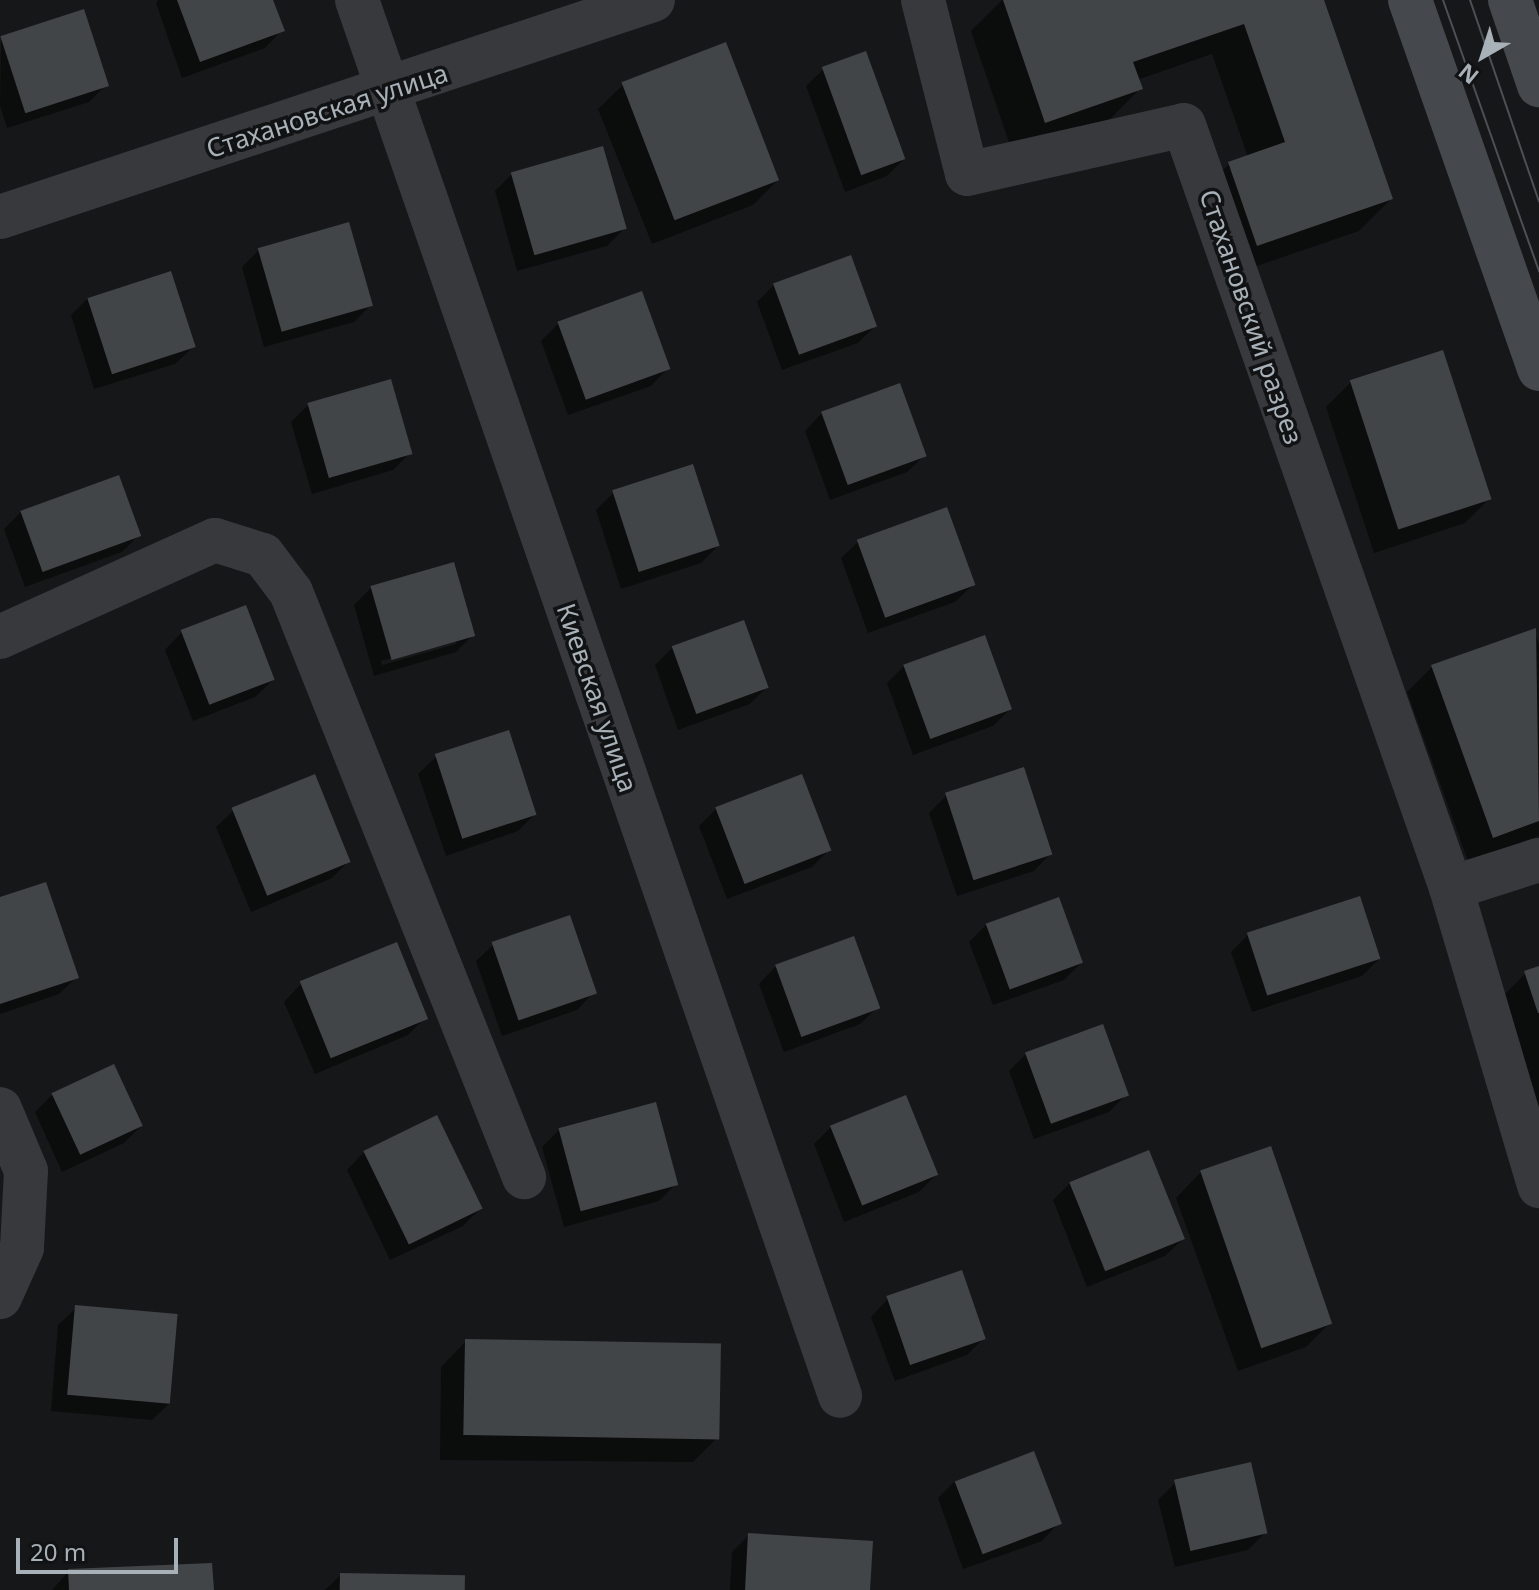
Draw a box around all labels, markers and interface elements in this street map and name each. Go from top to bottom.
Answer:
north arrow [1443,16,1523,96]
street label: Стахановская улица [202,57,452,165]
text: N [1452,57,1484,92]
street label: Стахановский разрез [1193,186,1309,448]
street label: Киевская улица [550,600,644,796]
scale bar [20,1522,182,1572]
text: 20 m [30,1535,86,1568]

